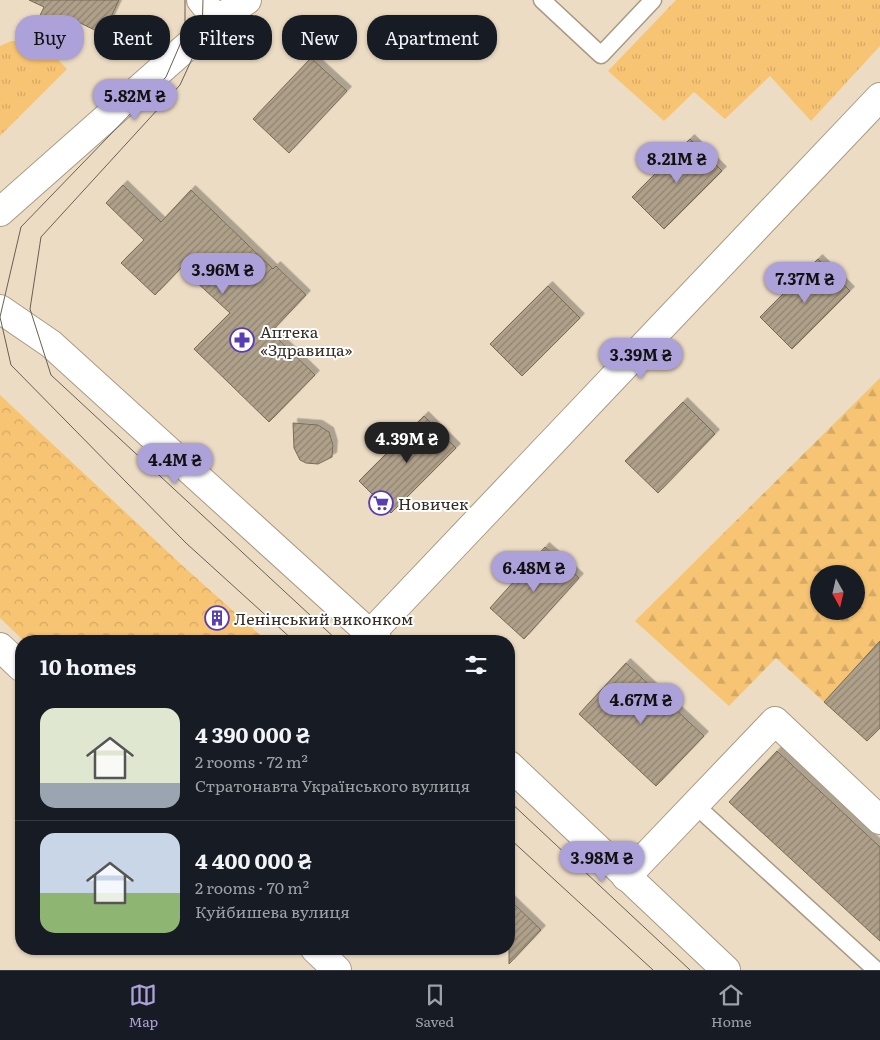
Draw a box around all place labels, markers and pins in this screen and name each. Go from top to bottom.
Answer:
pin: 5.82M ₴ [89,78,181,121]
pin: 8.21M ₴ [631,142,723,184]
pin: 3.96M ₴ [177,252,269,295]
pin: 7.37M ₴ [759,262,851,304]
place label: Аптека «Здравица» [260,319,353,361]
pharmacy icon: Аптека «Здравица» [229,327,255,353]
pin: 3.39M ₴ [595,338,687,380]
pin: 4.39M ₴ [361,422,453,464]
pin: 4.4M ₴ [134,442,216,485]
supermarket icon: Новичек [368,490,394,516]
place label: Новичек [398,491,469,515]
pin: 6.48M ₴ [488,550,580,593]
building icon: Ленінський виконком [204,605,230,631]
place label: Ленінський виконком [234,606,413,630]
pin: 4.67M ₴ [595,682,687,725]
pin: 3.98M ₴ [556,840,648,883]

